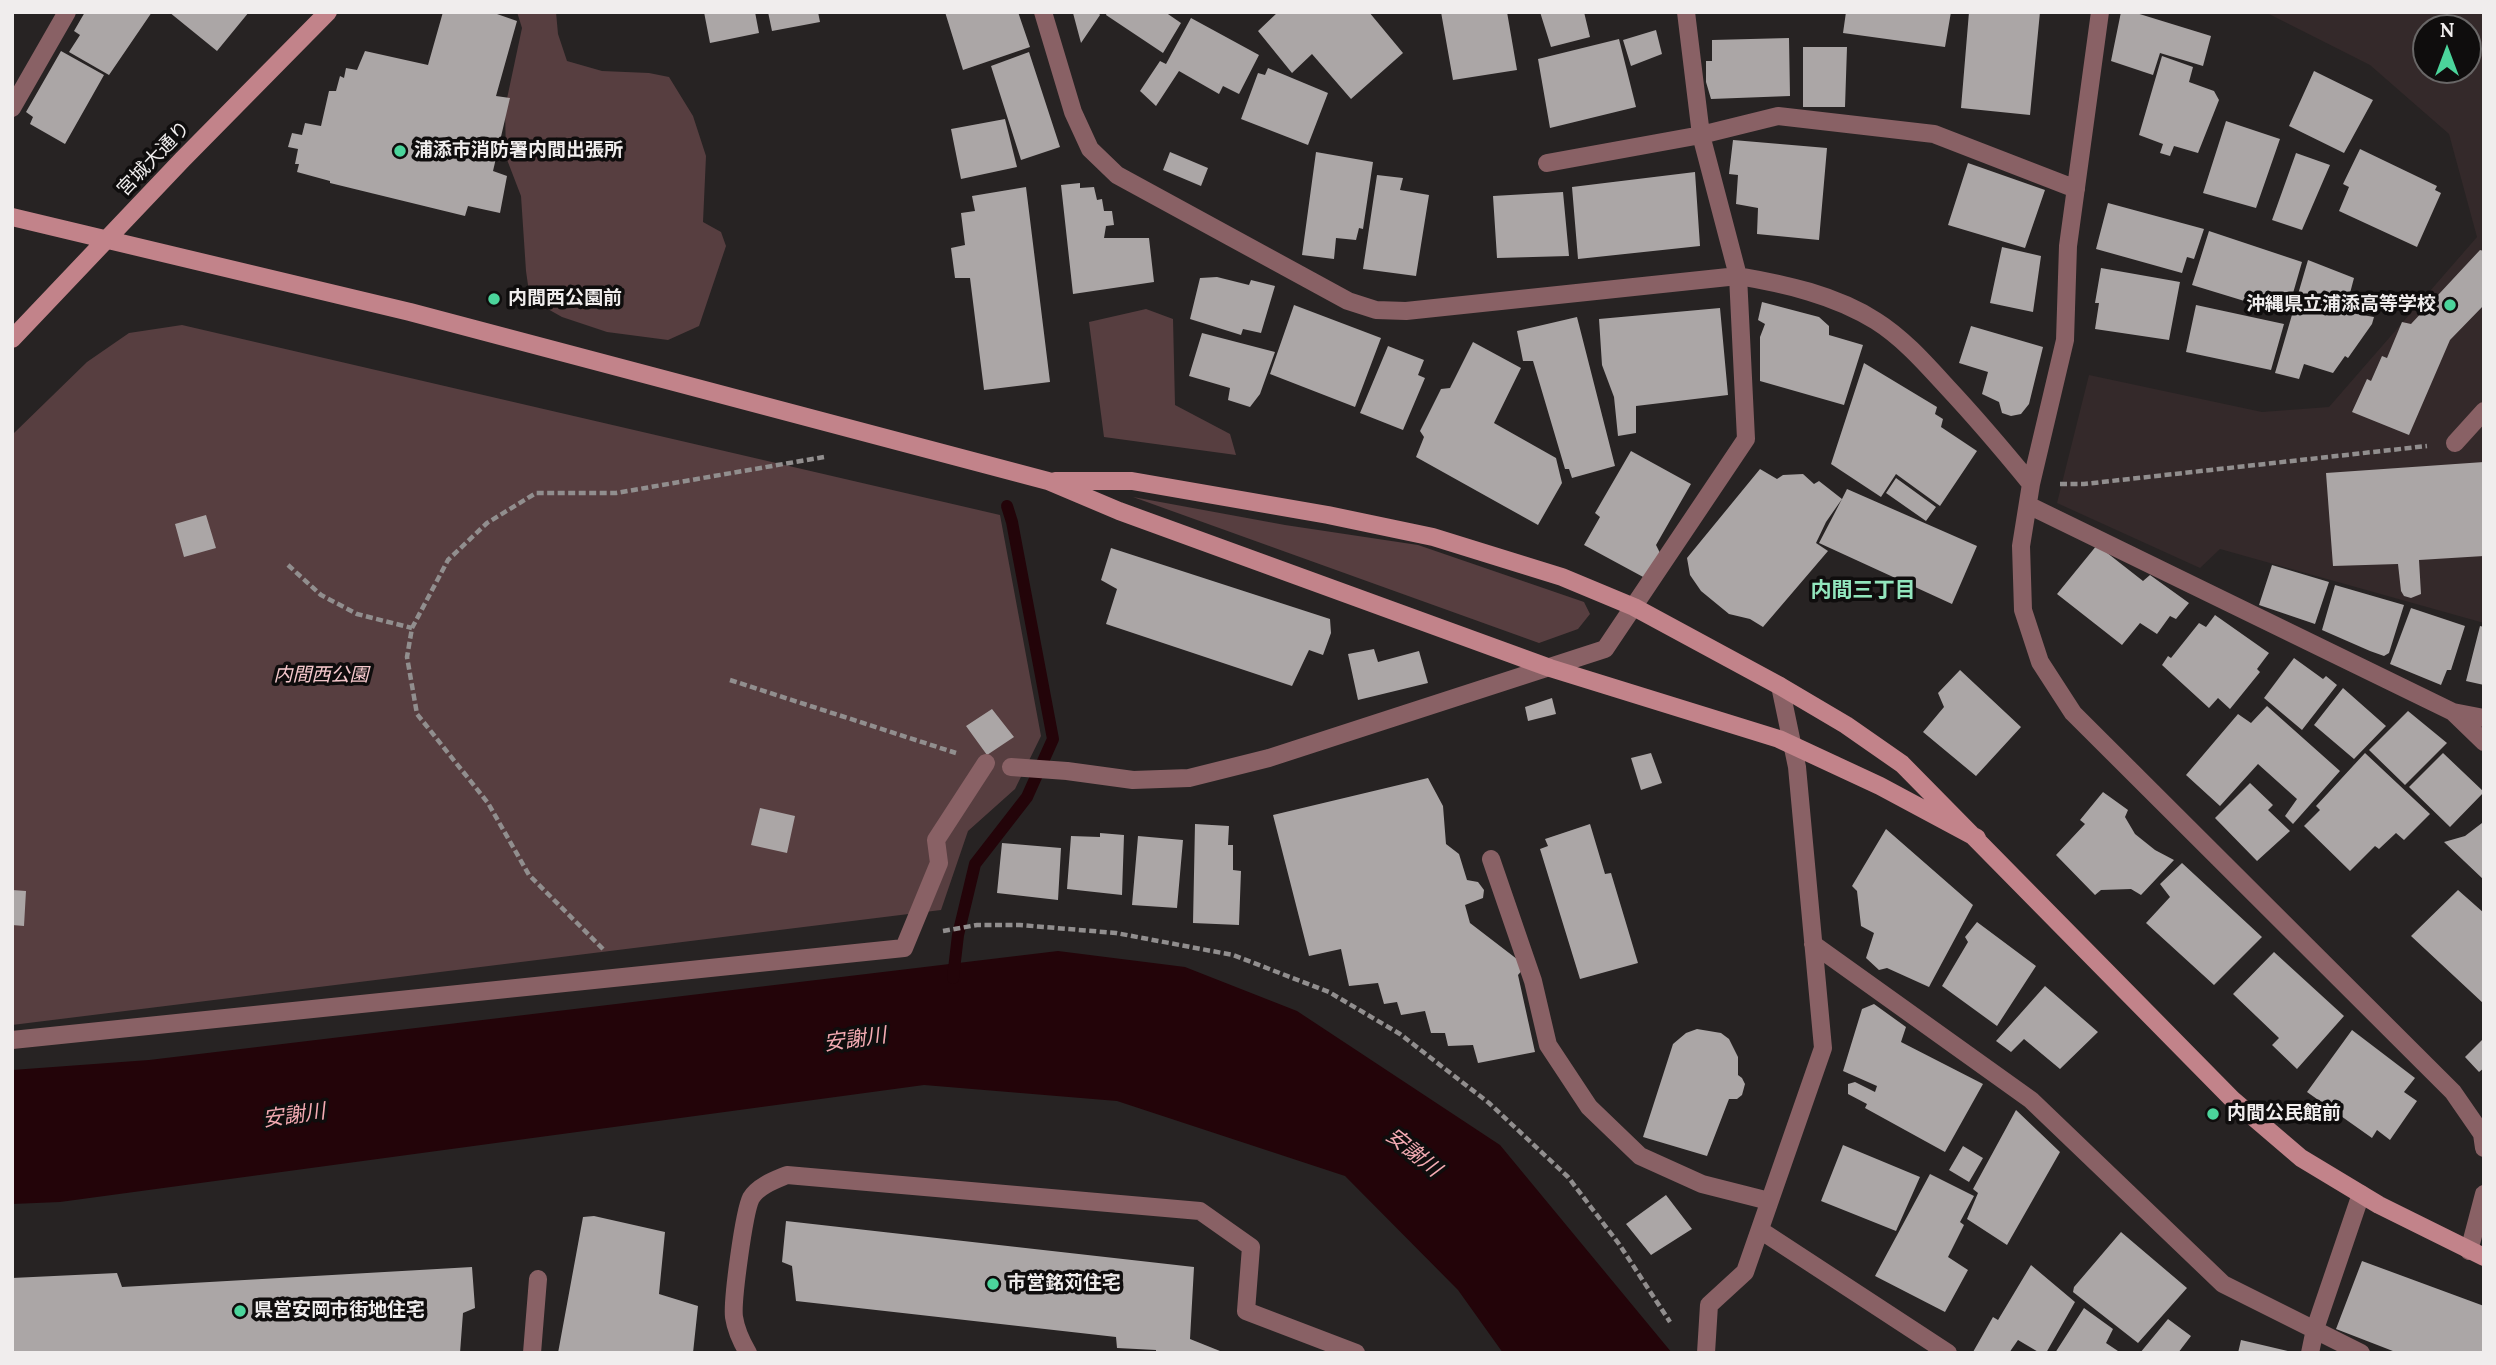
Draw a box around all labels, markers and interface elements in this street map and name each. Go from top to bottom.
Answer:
north arrow [2412,14,2482,84]
text: N [2440,18,2454,42]
street label: 宮城大通り [113,117,195,201]
place label: 浦添市消防署内間出張所 [414,140,623,162]
marker: 浦添市消防署内間出張所 [392,143,408,159]
place label: 内間西公園前 [508,288,622,310]
marker: 内間西公園前 [486,291,502,307]
place label: 沖縄県立浦添高等学校 [2246,294,2436,316]
marker: 沖縄県立浦添高等学校 [2442,297,2458,313]
district label: 内間三丁目 [1811,578,1915,604]
park label: 内間西公園 [274,665,368,687]
water label: 安謝川 [822,1023,888,1057]
water label: 安謝川 [261,1099,327,1133]
place label: 内間公民館前 [2227,1103,2341,1125]
marker: 内間公民館前 [2205,1106,2221,1122]
water label: 安謝川 [1381,1123,1445,1183]
place label: 市営銘苅住宅 [1007,1273,1121,1295]
marker: 市営銘苅住宅 [985,1276,1001,1292]
place label: 県営安岡市街地住宅 [254,1300,425,1322]
marker: 県営安岡市街地住宅 [232,1303,248,1319]

